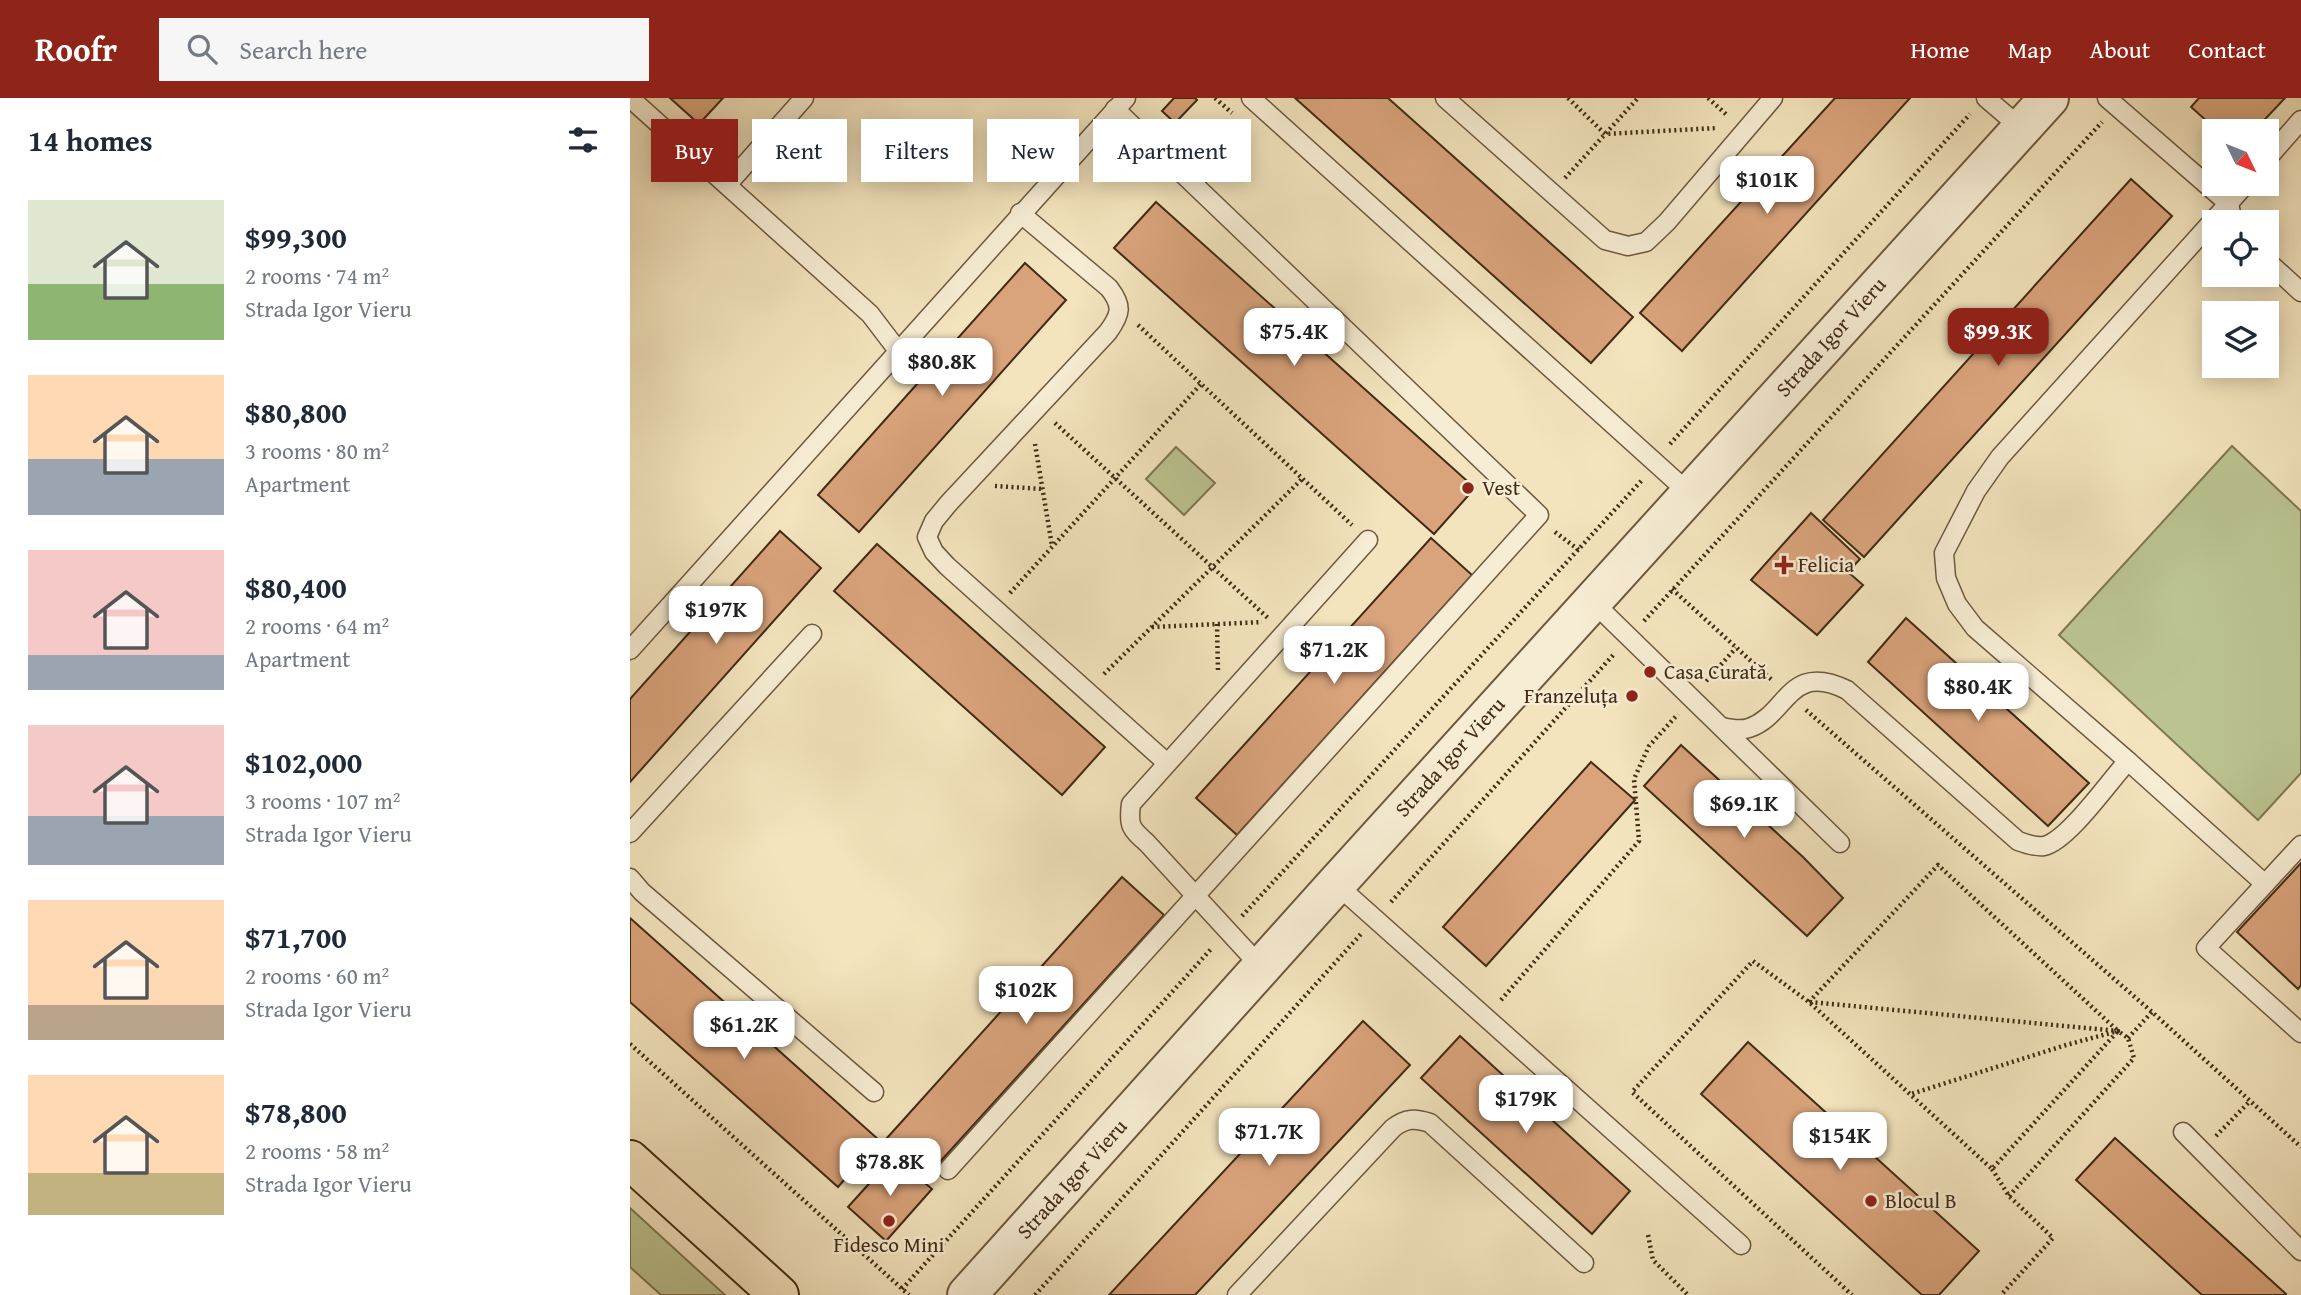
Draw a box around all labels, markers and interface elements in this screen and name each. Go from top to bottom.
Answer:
search box [159,18,649,81]
text: Roofr [35,25,117,73]
icon: search [183,30,221,68]
text: Search here [239,30,368,69]
text: Home [1911,32,1970,67]
text: Map [2008,32,2052,67]
text: About [2090,32,2150,67]
text: Contact [2188,32,2266,67]
text: 14 homes [28,118,153,162]
chip: Buy [651,119,738,182]
chip: Rent [752,119,847,182]
chip: Filters [861,119,973,182]
chip: New [987,119,1079,182]
chip: Apartment [1093,119,1251,182]
north arrow [2202,119,2278,196]
map controls [2202,119,2279,378]
icon: filters [564,121,602,159]
pin: $101K [1718,156,1816,216]
text: $101K [1736,162,1798,195]
button: locate [2202,210,2279,287]
text: $99,300 [245,215,347,259]
icon: home [84,228,168,312]
text: 2 rooms · 74 m² [245,259,389,292]
street label: Strada Igor Vieru [1768,269,1893,404]
text: Strada Igor Vieru [245,292,412,325]
button: layers [2202,301,2279,378]
pin: $75.4K [1237,308,1351,368]
pin: $99.3K [1941,308,2055,368]
text: $75.4K [1260,314,1328,347]
text: $99.3K [1964,314,2032,347]
pin: $80.8K [885,338,999,398]
text: $80.8K [908,344,976,377]
text: $80,800 [245,390,347,434]
icon: home [84,403,168,487]
text: 3 rooms · 80 m² [245,434,389,467]
text: Apartment [245,467,350,500]
place label: Vest [1482,472,1521,503]
marker: Vest [1460,480,1476,496]
place label: Felicia [1798,549,1854,580]
marker: Felicia [1776,557,1792,573]
text: $80,400 [245,565,347,609]
icon: home [84,578,168,662]
pin: $197K [667,587,765,646]
text: $197K [685,592,747,625]
text: 2 rooms · 64 m² [245,609,389,642]
pin: $71.2K [1277,626,1391,686]
text: $71.2K [1300,632,1368,665]
text: Apartment [245,642,350,675]
place label: Casa Curată [1664,656,1767,687]
marker: Casa Curată [1642,664,1658,680]
pin: $80.4K [1921,664,2035,723]
text: $80.4K [1944,669,2012,702]
place label: Franzeluța [1524,680,1618,711]
marker: Franzeluța [1624,688,1640,704]
street label: Strada Igor Vieru [1387,689,1512,824]
text: $102,000 [245,740,362,784]
icon: home [84,753,168,837]
pin: $69.1K [1687,780,1801,840]
text: 3 rooms · 107 m² [245,784,400,817]
text: $69.1K [1710,786,1778,819]
text: Strada Igor Vieru [245,817,412,850]
text: $71,700 [245,915,347,959]
icon: home [84,928,168,1012]
text: 2 rooms · 60 m² [245,959,389,992]
pin: $102K [977,967,1075,1026]
text: $102K [995,972,1057,1005]
text: Strada Igor Vieru [245,992,412,1025]
pin: $61.2K [687,1002,801,1061]
text: $61.2K [710,1007,778,1040]
pin: $179K [1477,1076,1575,1135]
text: $179K [1495,1081,1557,1114]
text: $78,800 [245,1090,347,1134]
icon: home [84,1103,168,1187]
pin: $71.7K [1212,1108,1326,1168]
street label: Strada Igor Vieru [1009,1111,1134,1246]
pin: $154K [1791,1112,1889,1172]
text: $71.7K [1235,1114,1303,1147]
text: $154K [1809,1118,1871,1151]
text: 2 rooms · 58 m² [245,1134,389,1167]
pin: $78.8K [833,1138,947,1198]
text: $78.8K [856,1144,924,1177]
text: Strada Igor Vieru [245,1167,412,1200]
place label: Blocul B [1885,1185,1957,1216]
marker: Blocul B [1863,1193,1879,1209]
marker: Fidesco Mini [881,1213,897,1229]
place label: Fidesco Mini [834,1229,945,1260]

